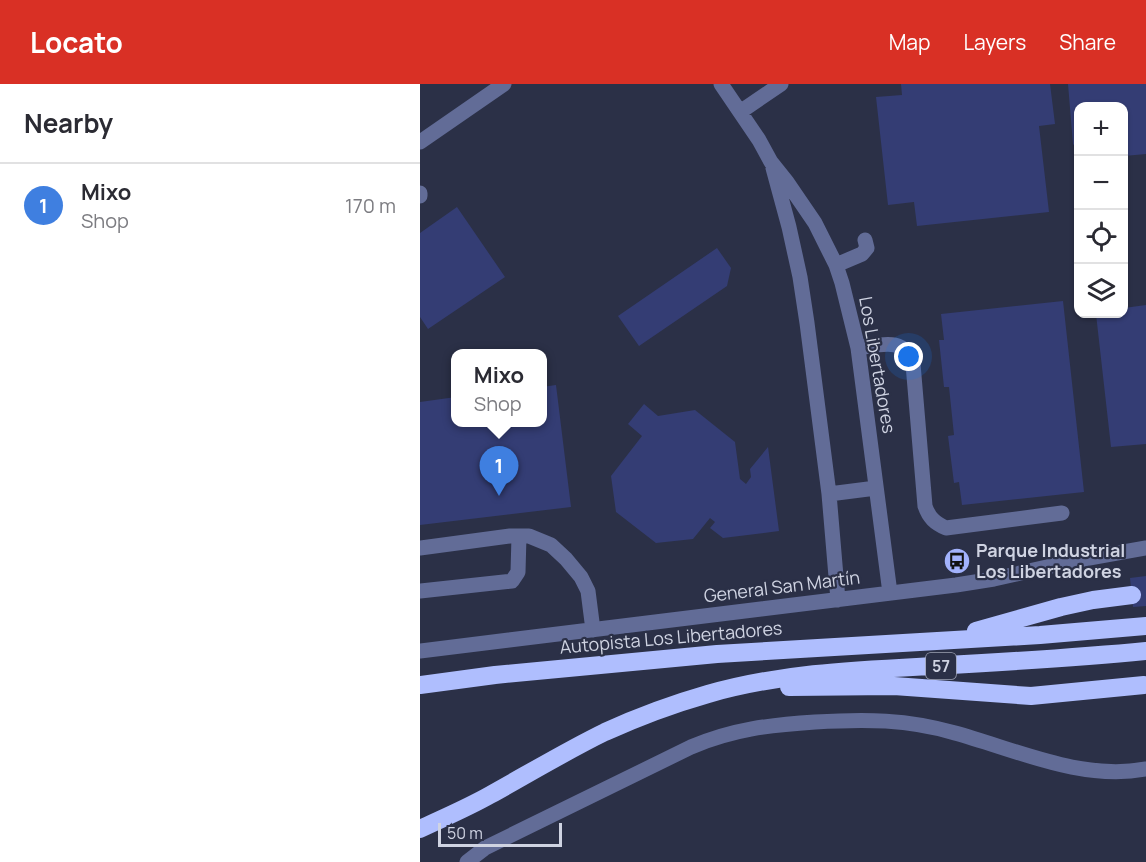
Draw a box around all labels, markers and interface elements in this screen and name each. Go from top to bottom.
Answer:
text: Locato [30,23,123,61]
text: Map [889,28,930,56]
text: Layers [963,28,1026,56]
text: Share [1059,28,1116,56]
map controls [1074,102,1128,318]
button: + [1074,102,1128,156]
text: Nearby [24,105,113,141]
button: − [1074,156,1128,210]
text: Mixo [81,177,131,207]
text: 1 [39,192,48,219]
text: 170 m [345,192,396,219]
text: Shop [81,207,129,234]
button: locate [1074,210,1128,264]
button: layers [1074,264,1128,318]
street label: Los Libertadores [854,294,902,435]
your location [894,342,923,371]
popup [451,349,547,427]
text: Mixo [474,360,524,390]
text: Shop [474,390,522,417]
pin: 1 [480,446,518,496]
place label: Parque Industrial Los Libertadores [976,538,1125,583]
bus stop icon: Parque Industrial Los Libertadores [942,546,972,576]
street label: General San Martín [702,565,861,607]
street label: Autopista Los Libertadores [559,615,783,659]
road number: 57 [926,653,956,679]
scale bar [438,820,562,848]
text: 50 m [447,822,483,844]

